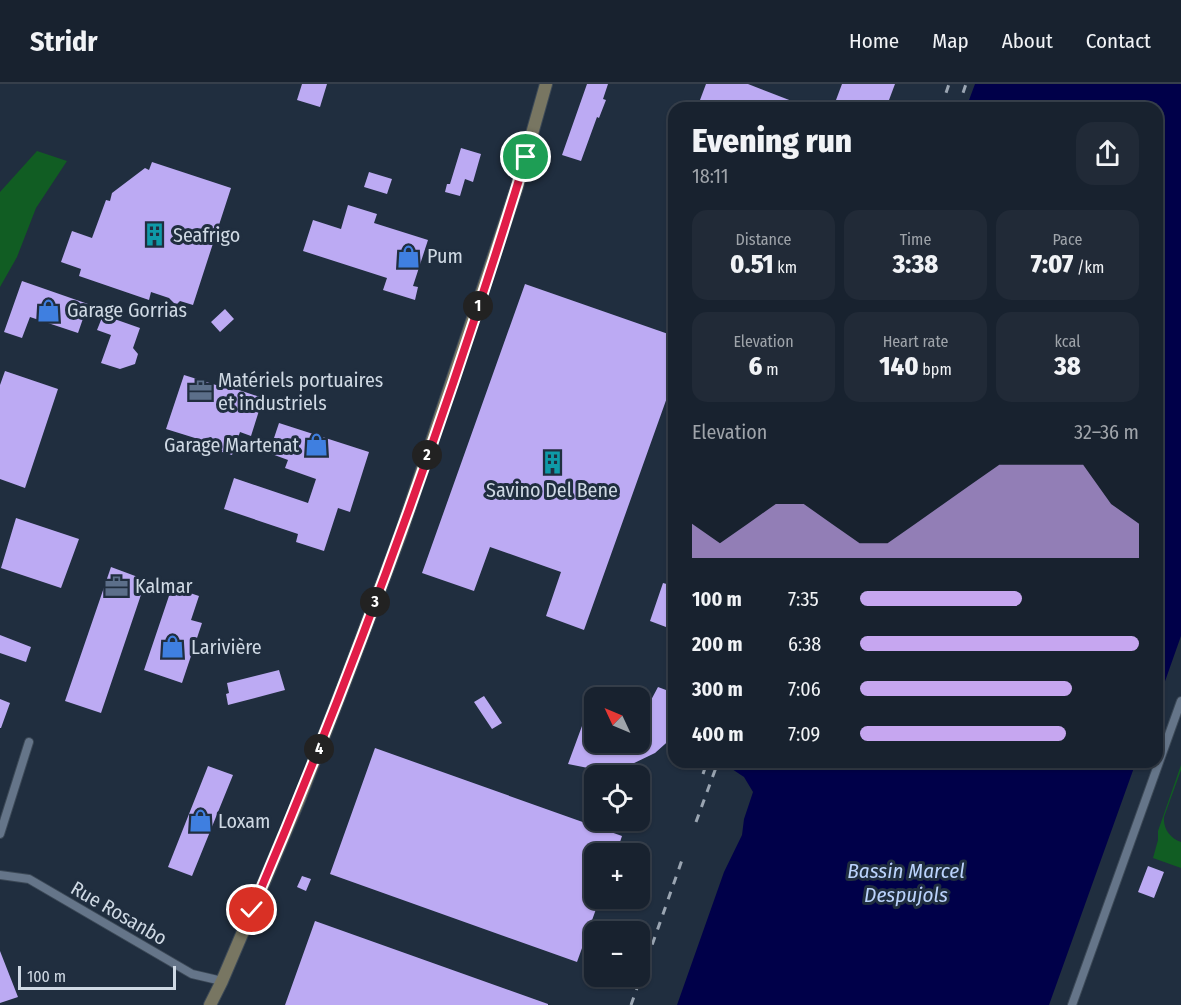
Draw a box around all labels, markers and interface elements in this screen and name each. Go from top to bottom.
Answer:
text: Stridr [30,25,97,58]
text: Home [849,28,899,54]
text: Map [932,28,969,54]
text: About [1002,28,1053,54]
text: Contact [1086,28,1151,54]
text: Evening run [692,121,852,161]
button: share [1076,122,1139,185]
pin [500,131,551,182]
icon: arrive [509,140,542,173]
text: 18:11 [692,164,729,188]
building icon: Seafrigo [142,222,168,248]
place label: Seafrigo [173,223,240,247]
text: Distance [735,230,792,249]
text: Time [900,230,931,249]
text: Pace [1053,230,1082,249]
shop icon: Pum [396,243,422,269]
place label: Pum [427,244,463,268]
text: 0.51 [730,249,773,280]
text: 3:38 [893,249,938,280]
text: 7:07 [1031,249,1073,280]
text: km [773,258,797,277]
text: /km [1073,258,1104,277]
pin: 1 [463,291,493,321]
text: 1 [475,296,481,315]
shop icon: Garage Gorrias [36,297,62,323]
place label: Garage Gorrias [67,298,187,322]
text: Elevation [733,332,794,351]
text: Heart rate [883,332,948,351]
text: kcal [1055,332,1080,351]
text: 6 [749,351,762,382]
text: 140 [879,351,919,382]
text: 38 [1054,351,1081,382]
text: m [762,360,778,379]
text: bpm [919,360,952,379]
place label: Matériels portuaires et industriels [218,368,383,415]
office icon: Matériels portuaires et industriels [187,378,213,404]
text: Elevation [692,420,767,444]
text: 32–36 m [1074,420,1139,444]
shop icon: Garage Martenat [304,432,330,458]
place label: Garage Martenat [164,433,299,457]
pin: 2 [412,440,442,470]
text: 2 [423,445,431,464]
building icon: Savino Del Bene [539,449,565,475]
place label: Savino Del Bene [486,478,618,502]
office icon: Kalmar [104,573,130,599]
place label: Kalmar [135,574,192,598]
pin: 3 [360,587,390,617]
text: 100 m [692,587,742,611]
text: 7:35 [788,587,819,611]
text: 3 [371,592,379,611]
text: 200 m [692,632,743,656]
text: 6:38 [788,632,821,656]
shop icon: Larivière [160,634,186,660]
place label: Larivière [191,635,262,659]
text: 300 m [692,677,743,701]
text: 7:06 [788,677,821,701]
north arrow [584,687,650,753]
map controls [584,687,650,987]
text: 400 m [692,722,744,746]
text: 7:09 [788,722,820,746]
pin: 4 [304,734,334,764]
text: 4 [315,739,323,758]
button: locate [584,765,650,831]
shop icon: Loxam [187,808,213,834]
place label: Loxam [218,809,270,833]
button: + [584,843,650,909]
water label: Bassin Marcel Despujols [847,858,965,908]
street label: Rue Rosanbo [67,876,171,950]
pin [226,884,277,935]
icon: check [235,893,268,926]
button: − [584,921,650,987]
scale bar [18,963,176,990]
text: 100 m [27,967,66,986]

